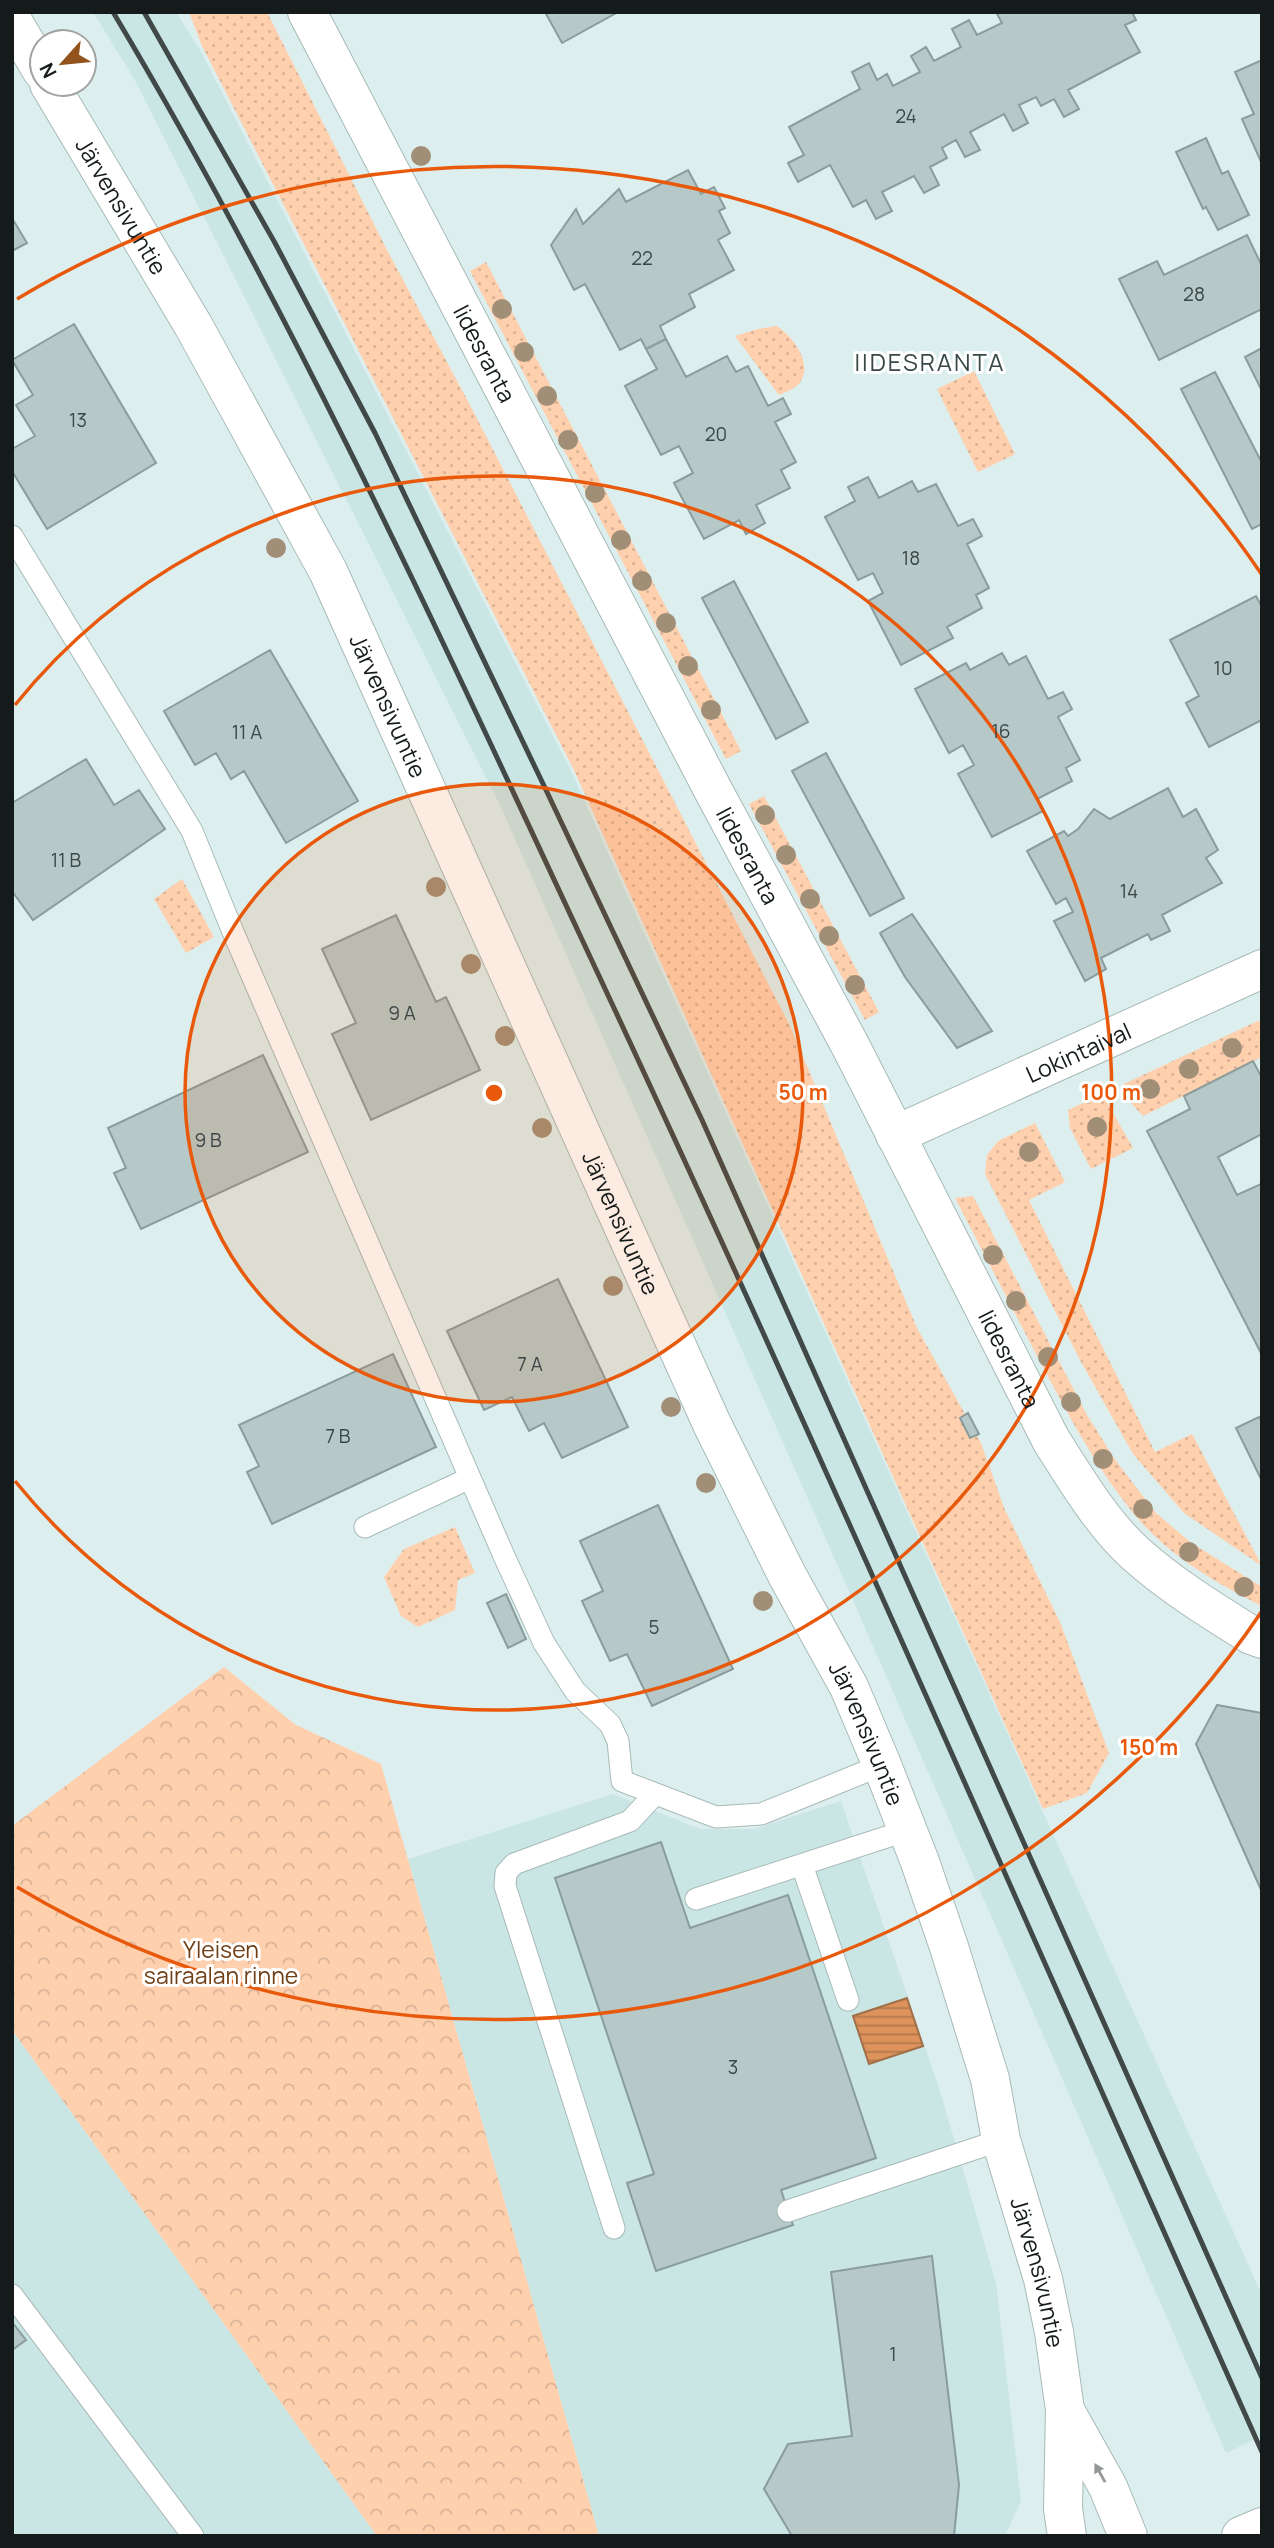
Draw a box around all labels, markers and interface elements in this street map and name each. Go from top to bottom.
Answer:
north arrow [28,28,98,98]
text: N [33,59,63,83]
house number: 24 [895,103,917,129]
street label: Järvensivuntie [69,131,175,280]
house number: 22 [631,245,653,271]
house number: 28 [1183,281,1205,307]
street label: Iidesranta [446,299,524,408]
district label: IIDESRANTA [855,345,1005,378]
house number: 13 [69,407,87,433]
house number: 20 [705,421,727,447]
house number: 18 [902,545,920,571]
street label: Järvensivuntie [342,629,435,783]
house number: 10 [1213,655,1233,681]
house number: 16 [991,718,1011,744]
house number: 11 A [232,719,262,745]
street label: Iidesranta [709,801,787,910]
house number: 11 B [51,847,81,873]
house number: 14 [1120,878,1138,904]
house number: 9 A [388,1000,416,1026]
street label: Lokintaival [1020,1014,1136,1090]
text: 50 m [778,1078,828,1106]
text: 100 m [1081,1078,1141,1106]
centre of rings [482,1081,506,1105]
house number: 9 B [194,1127,222,1153]
street label: Järvensivuntie [575,1146,668,1300]
street label: Iidesranta [971,1304,1048,1413]
house number: 7 A [517,1351,543,1377]
house number: 7 B [326,1423,351,1449]
house number: 5 [649,1614,660,1640]
street label: Järvensivuntie [822,1655,912,1810]
text: 150 m [1120,1733,1178,1761]
park label: Yleisen sairaalan rinne [144,1933,298,1991]
house number: 3 [728,2054,738,2080]
street label: Järvensivuntie [1003,2193,1072,2350]
house number: 1 [889,2341,897,2367]
one-way arrow [1094,2464,1106,2483]

